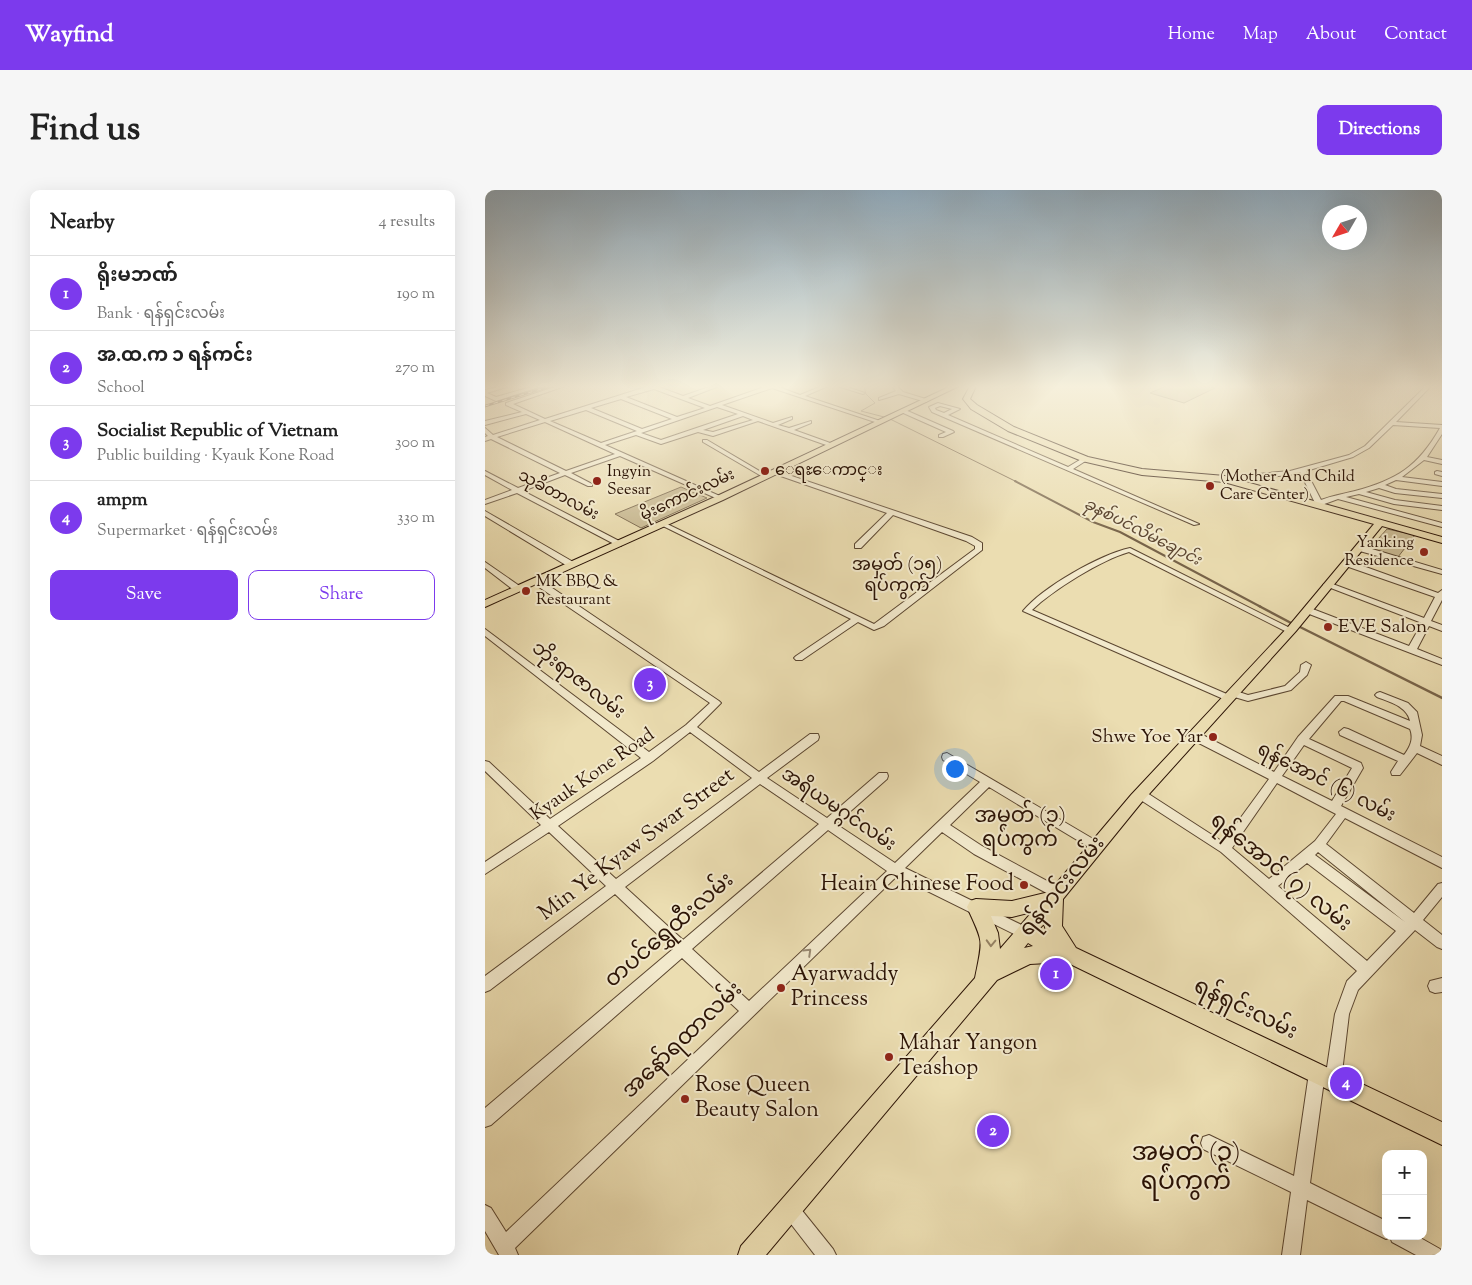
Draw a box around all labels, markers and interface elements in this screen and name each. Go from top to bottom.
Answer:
text: Wayfind [25,18,113,52]
text: Home [1168,22,1215,48]
text: Map [1243,22,1278,48]
text: About [1306,22,1356,48]
text: Contact [1384,22,1447,48]
text: Find us [30,105,140,156]
button: Directions [1317,105,1442,155]
north arrow [1322,205,1367,250]
text: Nearby [50,208,115,238]
text: 4 results [379,211,435,234]
text: ရိုးမဘဏ် [97,263,178,290]
text: 1 [63,283,69,306]
text: 190 m [397,283,435,306]
text: Bank · ရန်ရှင်းလမ်း [97,303,225,326]
text: အ.ထ.က ၁ ရန်ကင်း [97,343,253,370]
text: 2 [62,357,70,380]
text: 270 m [395,357,435,380]
text: School [97,377,145,400]
text: Socialist Republic of Vietnam [97,418,338,445]
text: 3 [63,432,69,455]
text: 300 m [395,432,435,455]
text: Public building · Kyauk Kone Road [97,445,334,468]
place label: ေရႊေကာင္း [775,460,882,483]
place label: Ingyin Seesar [607,461,652,502]
street label: မိုးကောင်းလမ်း [636,462,739,529]
street label: သုခိတာလမ်း [513,463,603,528]
marker: ေရႊေကာင္း [759,465,771,477]
place label: (Mother And Child Care Center) [1220,466,1355,507]
marker: Ingyin Seesar [591,475,603,487]
marker: (Mother And Child Care Center) [1204,480,1216,492]
text: ampm [97,487,148,514]
water label: ခုနစ်ပင်လိမ်ချောင်း [1079,492,1207,573]
text: 4 [62,507,70,530]
text: 330 m [397,507,435,530]
text: Supermarket · ရန်ရှင်းလမ်း [97,520,278,543]
place label: Yanking Residence [1344,532,1414,573]
marker: Yanking Residence [1418,546,1430,558]
district label: အမှတ် (၁၅) ရပ်ကွက် [852,551,942,600]
button: Save [50,570,238,620]
button: Share [248,570,435,620]
place label: MK BBQ & Restaurant [536,571,619,612]
marker: MK BBQ & Restaurant [520,585,532,597]
place label: EVE Salon [1338,614,1427,641]
marker: EVE Salon [1322,621,1334,633]
street label: ဘိုးရာဇာလမ်း [525,633,632,727]
pin: 3 [634,665,666,703]
street label: Kyauk Kone Road [525,722,661,828]
place label: Shwe Yoe Yar [1091,724,1203,751]
marker: Shwe Yoe Yar [1207,731,1219,743]
street label: ရန်အောင် (၆) လမ်း [1252,734,1401,830]
your location [942,756,968,782]
street label: အရိယမဂ္ဂင်လမ်း [774,759,903,860]
street label: Min Ye Kyaw Swar Street [532,760,742,930]
district label: အမှတ် (၁) ရပ်ကွက် [974,799,1066,856]
street label: ရန်အောင် (၇) လမ်း [1202,804,1359,940]
street label: ရန်ကင်းလမ်း [1011,828,1114,944]
street label: တပင်ရွှေထီးလမ်း [597,864,742,996]
place label: Heain Chinese Food [820,869,1014,901]
marker: Heain Chinese Food [1018,879,1030,891]
one-way arrow [985,940,996,948]
one-way arrow [802,949,811,958]
pin: 1 [1040,955,1072,993]
place label: Ayarwaddy Princess [791,959,898,1016]
street label: ရန်ရှင်းလမ်း [1188,969,1303,1049]
street label: အနော်ရထာလမ်း [614,974,751,1107]
marker: Ayarwaddy Princess [775,982,787,994]
place label: Mahar Yangon Teashop [899,1028,1038,1085]
marker: Mahar Yangon Teashop [883,1051,895,1063]
pin: 4 [1330,1064,1362,1102]
place label: Rose Queen Beauty Salon [695,1070,819,1127]
marker: Rose Queen Beauty Salon [679,1093,691,1105]
pin: 2 [977,1112,1009,1150]
district label: အမှတ် (၃) ရပ်ကွက် [1132,1134,1240,1201]
map controls [1382,1150,1427,1240]
button: + [1382,1150,1427,1195]
button: − [1382,1195,1427,1240]

